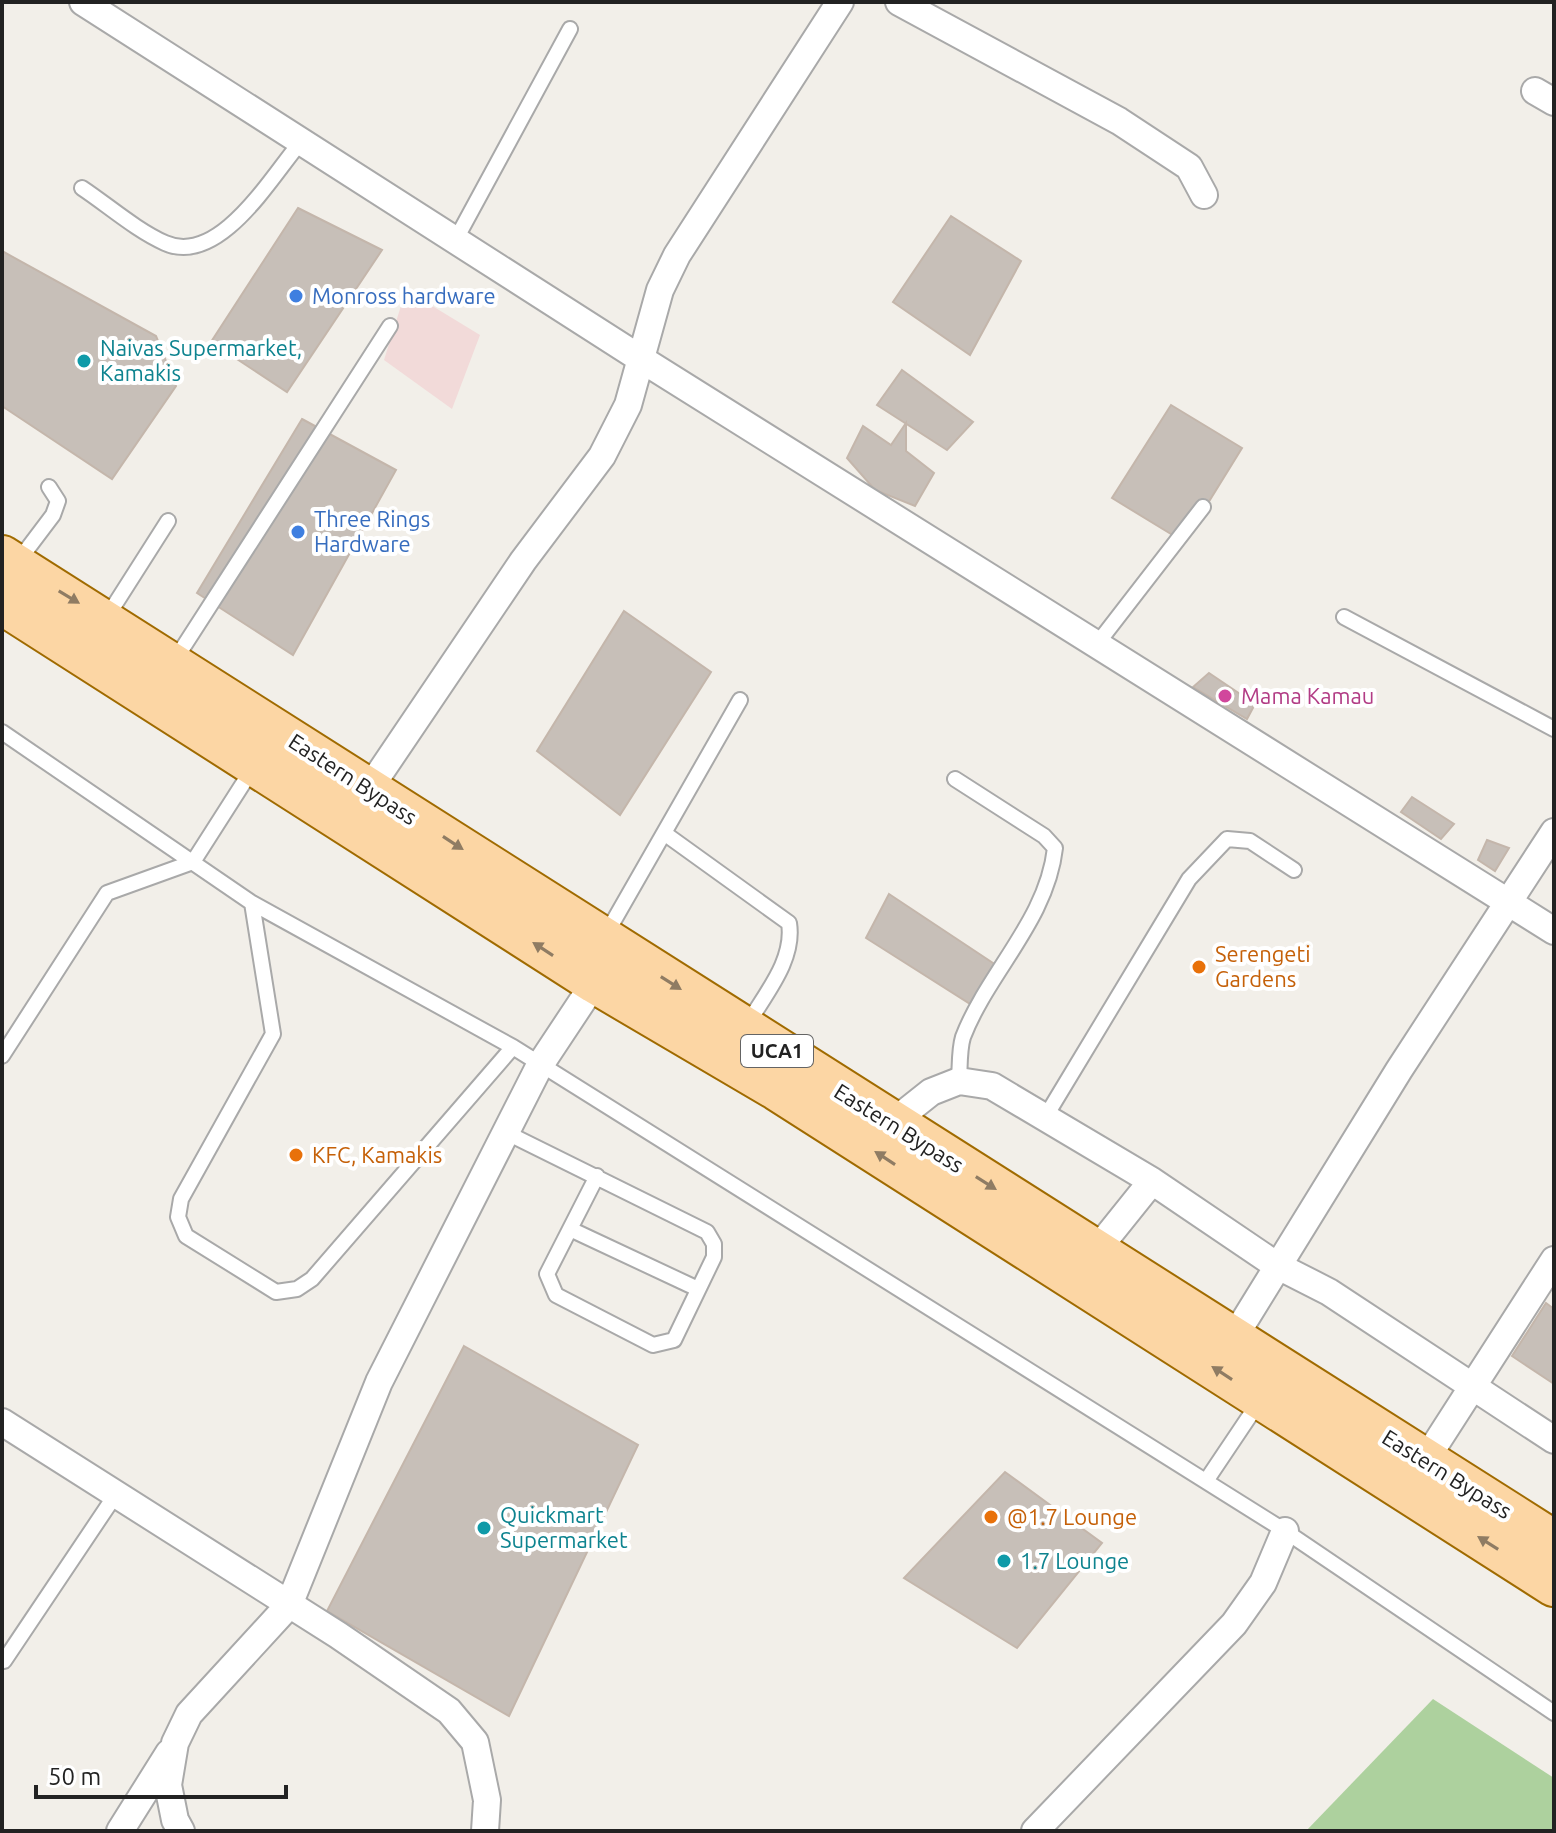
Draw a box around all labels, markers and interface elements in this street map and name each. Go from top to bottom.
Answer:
place label: Monross hardware [312,283,496,308]
marker: Monross hardware [287,287,305,305]
place label: Naivas Supermarket, Kamakis [100,335,302,385]
marker: Naivas Supermarket, Kamakis [75,352,93,370]
place label: Three Rings Hardware [314,506,430,556]
marker: Three Rings Hardware [289,523,307,541]
one-way arrow [58,590,80,604]
place label: Mama Kamau [1241,683,1374,708]
marker: Mama Kamau [1216,687,1234,705]
street label: Eastern Bypass [285,728,422,829]
one-way arrow [442,835,463,850]
one-way arrow [533,941,554,956]
place label: Serengeti Gardens [1215,941,1310,991]
marker: Serengeti Gardens [1190,958,1208,976]
one-way arrow [661,976,682,991]
road number: UCA1 [741,1035,813,1067]
street label: Eastern Bypass [830,1078,969,1177]
place label: KFC, Kamakis [312,1142,442,1167]
marker: KFC, Kamakis [287,1146,305,1164]
one-way arrow [874,1150,895,1165]
one-way arrow [975,1175,996,1190]
one-way arrow [1211,1366,1233,1380]
street label: Eastern Bypass [1378,1424,1517,1523]
place label: Quickmart Supermarket [500,1502,628,1552]
place label: @1.7 Lounge [1007,1504,1137,1529]
marker: @1.7 Lounge [982,1508,1000,1526]
marker: Quickmart Supermarket [475,1519,493,1537]
one-way arrow [1477,1536,1499,1550]
place label: 1.7 Lounge [1020,1548,1129,1573]
marker: 1.7 Lounge [995,1552,1013,1570]
scale bar [36,1749,286,1799]
text: 50 m [48,1763,101,1790]

